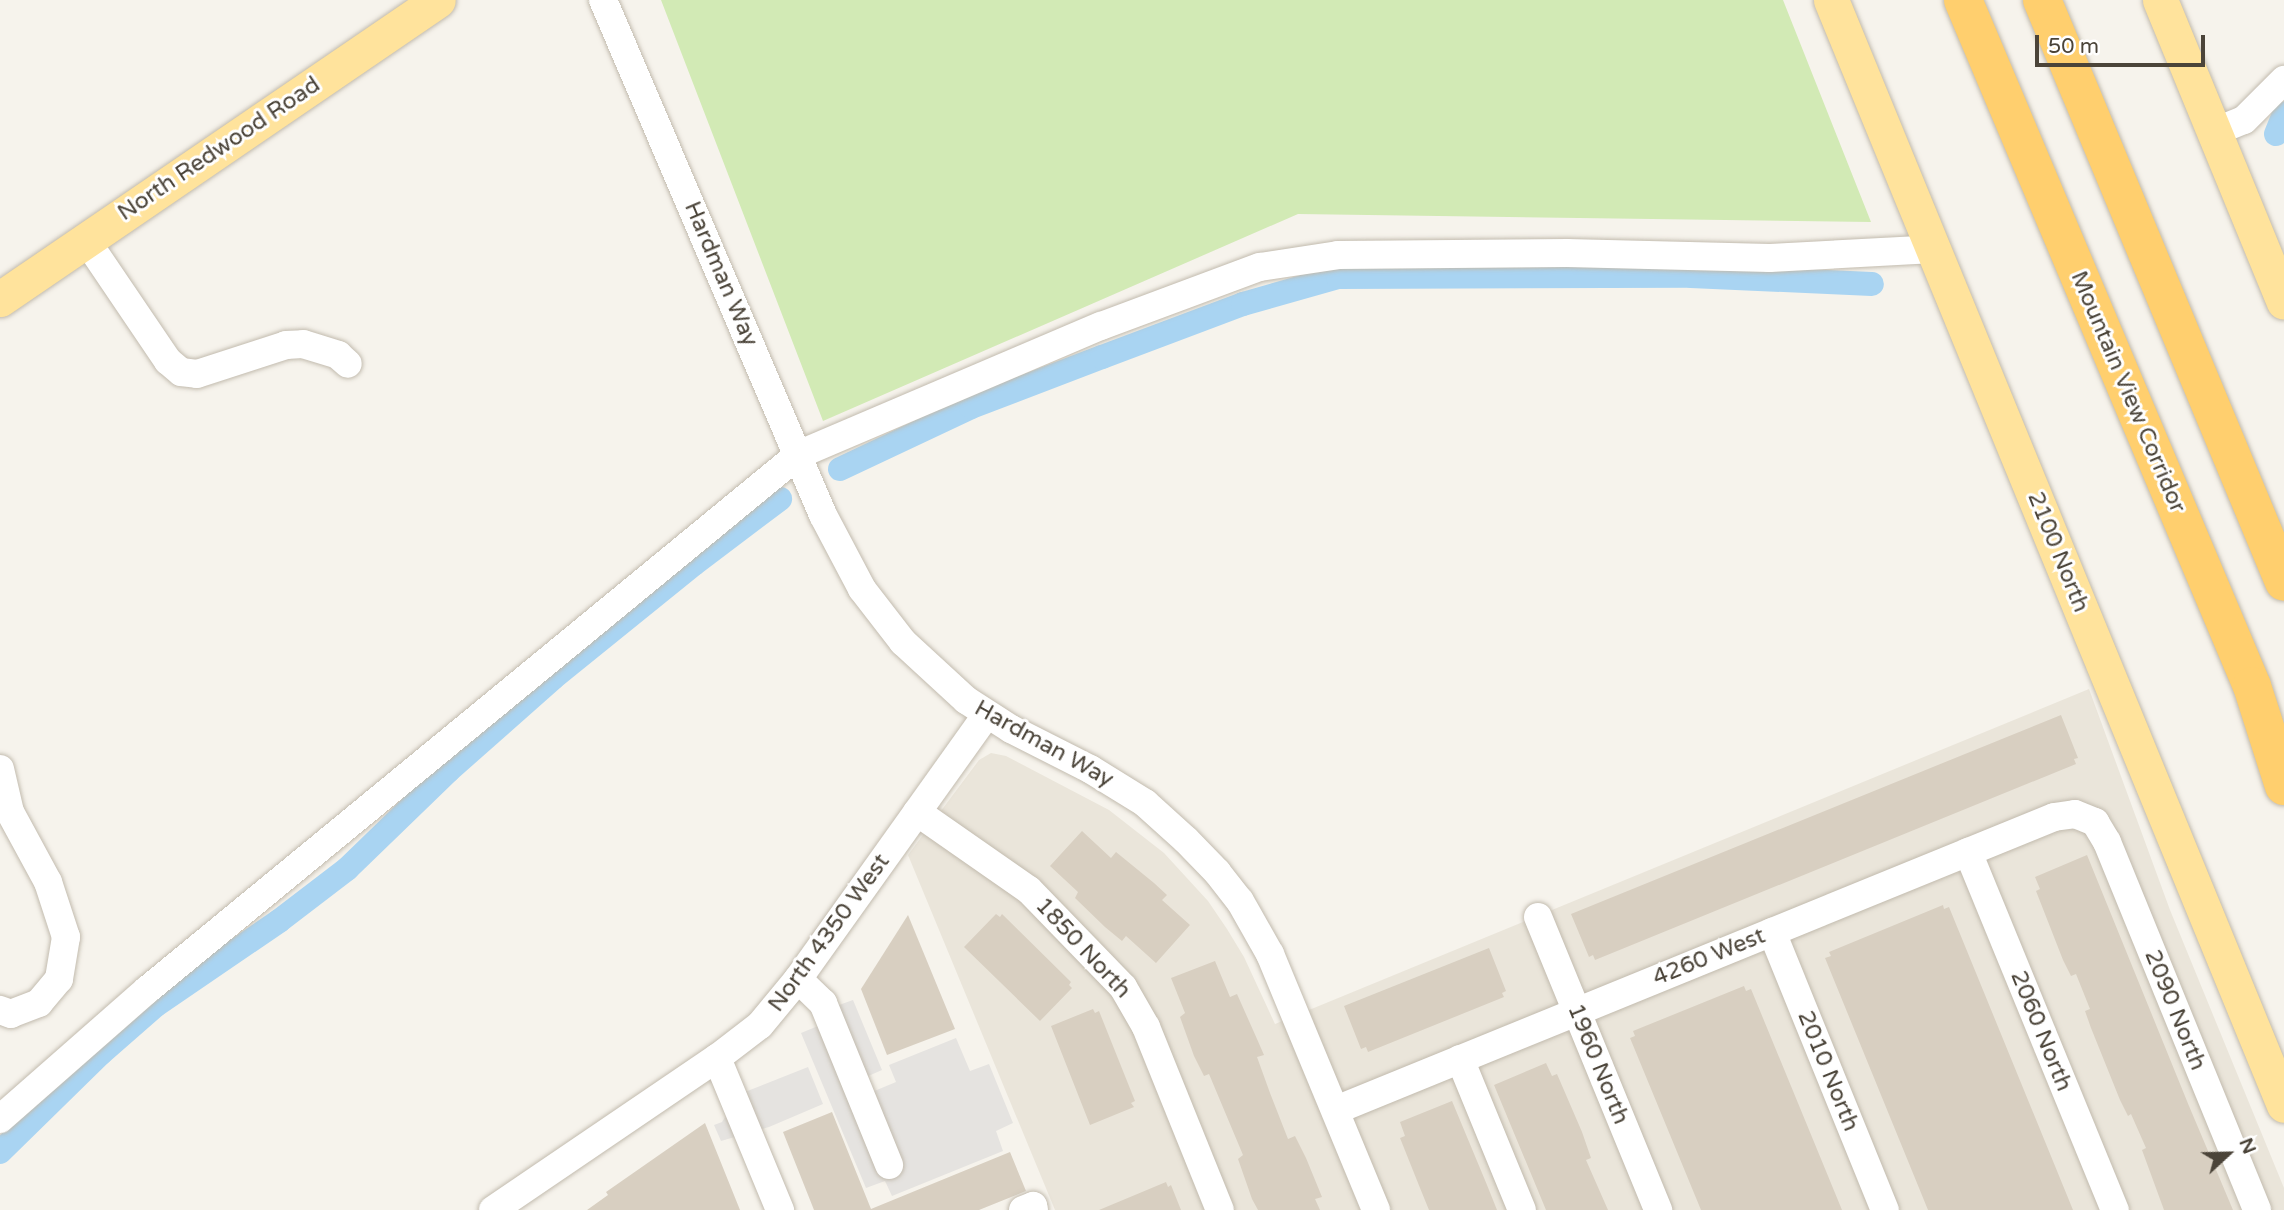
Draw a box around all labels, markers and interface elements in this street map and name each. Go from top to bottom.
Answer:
scale bar [2039,21,2209,65]
text: 50 m [2048,34,2099,59]
street label: North Redwood Road [113,71,325,227]
street label: Hardman Way [678,197,764,351]
street label: Mountain View Corridor [2065,267,2191,517]
street label: 2100 North [2021,488,2095,616]
street label: Hardman Way [970,694,1118,794]
street label: North 4350 West [762,849,896,1017]
street label: 1850 North [1029,892,1137,1004]
street label: 4260 West [1649,922,1769,992]
street label: 2090 North [2138,946,2212,1074]
street label: 2060 North [2004,967,2078,1095]
street label: 1960 North [1561,1000,1635,1128]
street label: 2010 North [1791,1007,1865,1135]
north arrow [2193,1119,2263,1189]
text: N [2234,1135,2261,1157]

